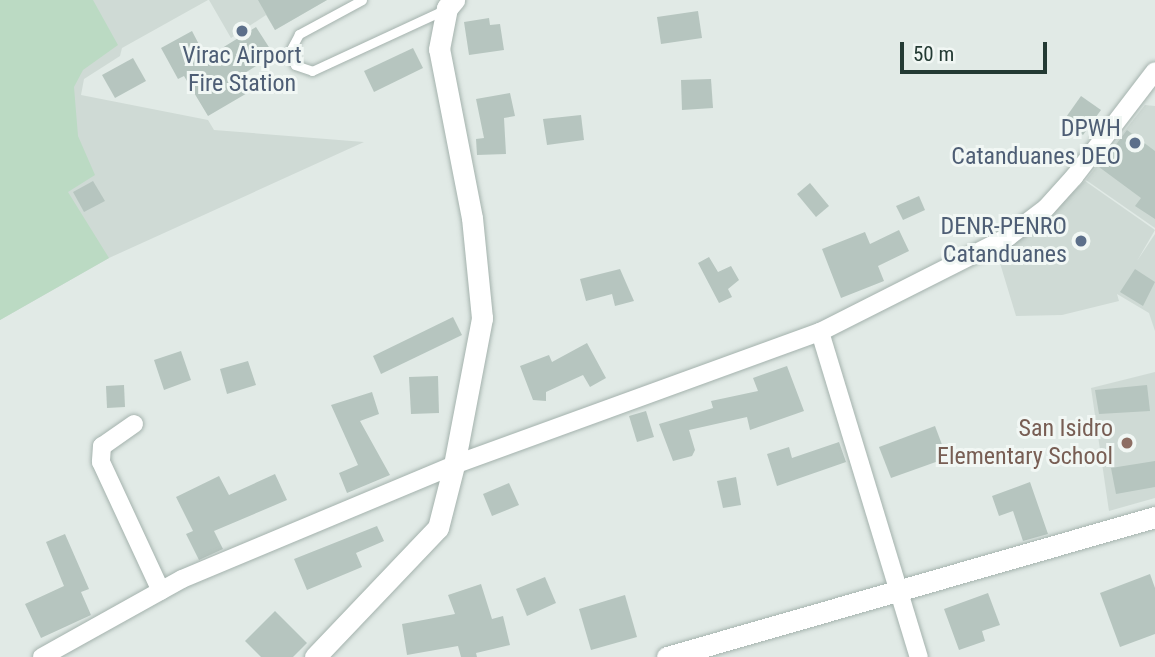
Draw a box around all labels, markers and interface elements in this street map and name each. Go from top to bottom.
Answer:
marker: Virac Airport Fire Station [234,23,250,39]
scale bar [903,28,1050,72]
place label: Virac Airport Fire Station [182,42,302,98]
text: 50 m [913,42,954,66]
place label: DPWH Catanduanes DEO [951,115,1121,171]
marker: DPWH Catanduanes DEO [1127,135,1143,151]
place label: DENR-PENRO Catanduanes [941,213,1067,269]
marker: DENR-PENRO Catanduanes [1073,233,1089,249]
place label: San Isidro Elementary School [937,415,1113,471]
marker: San Isidro Elementary School [1119,435,1135,451]

